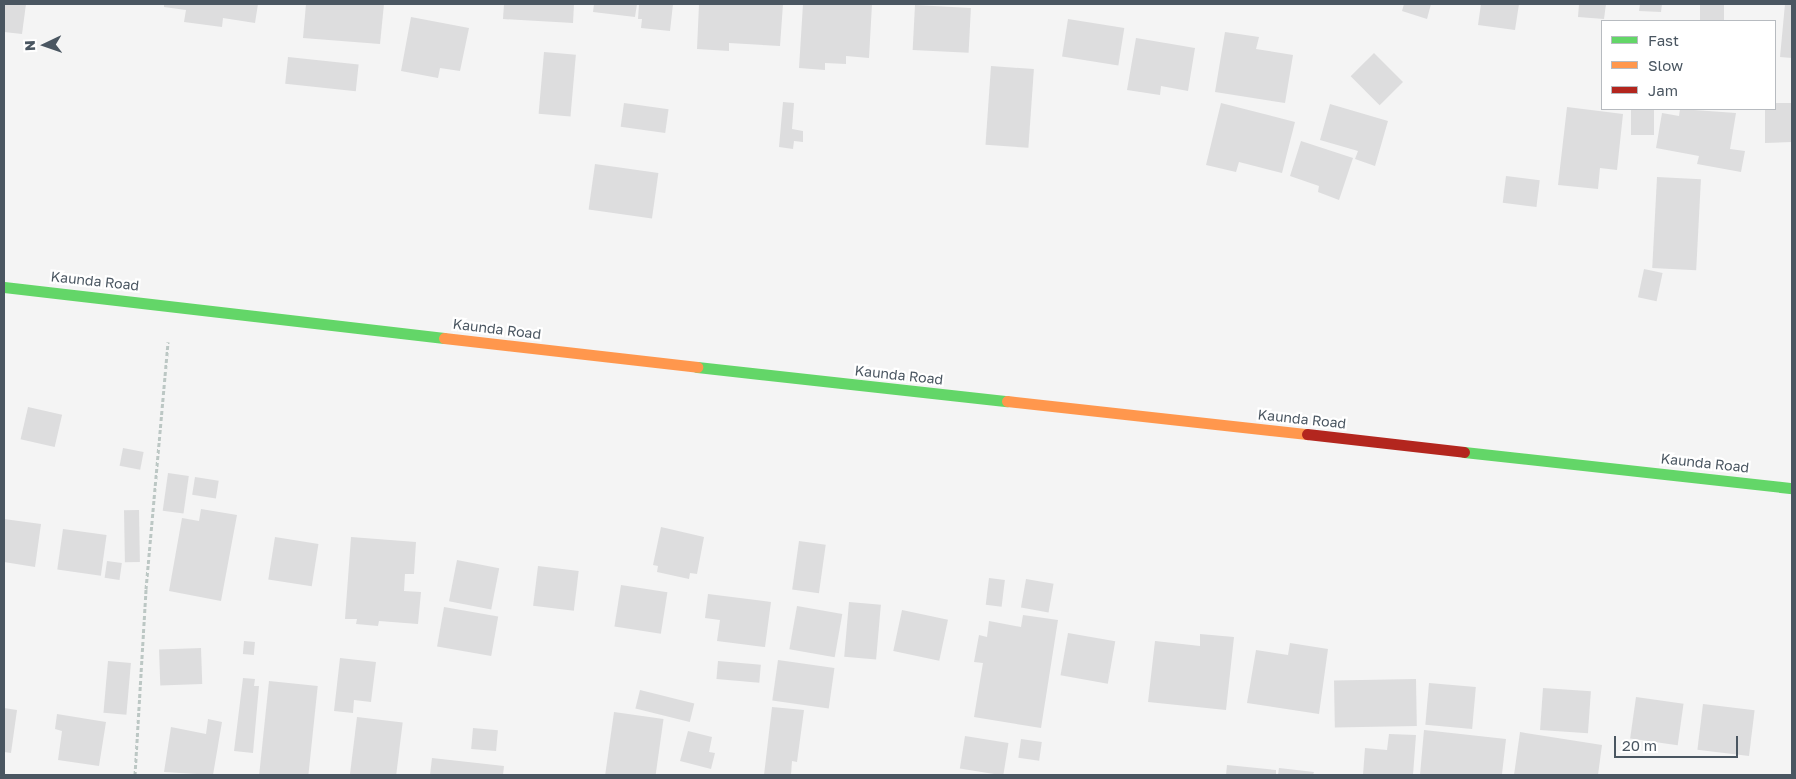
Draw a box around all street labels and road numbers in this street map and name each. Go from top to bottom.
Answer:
street label: Kaunda Road [50,268,140,294]
street label: Kaunda Road [452,315,542,343]
street label: Kaunda Road [854,362,944,388]
street label: Kaunda Road [1257,406,1347,432]
street label: Kaunda Road [1660,450,1750,476]

